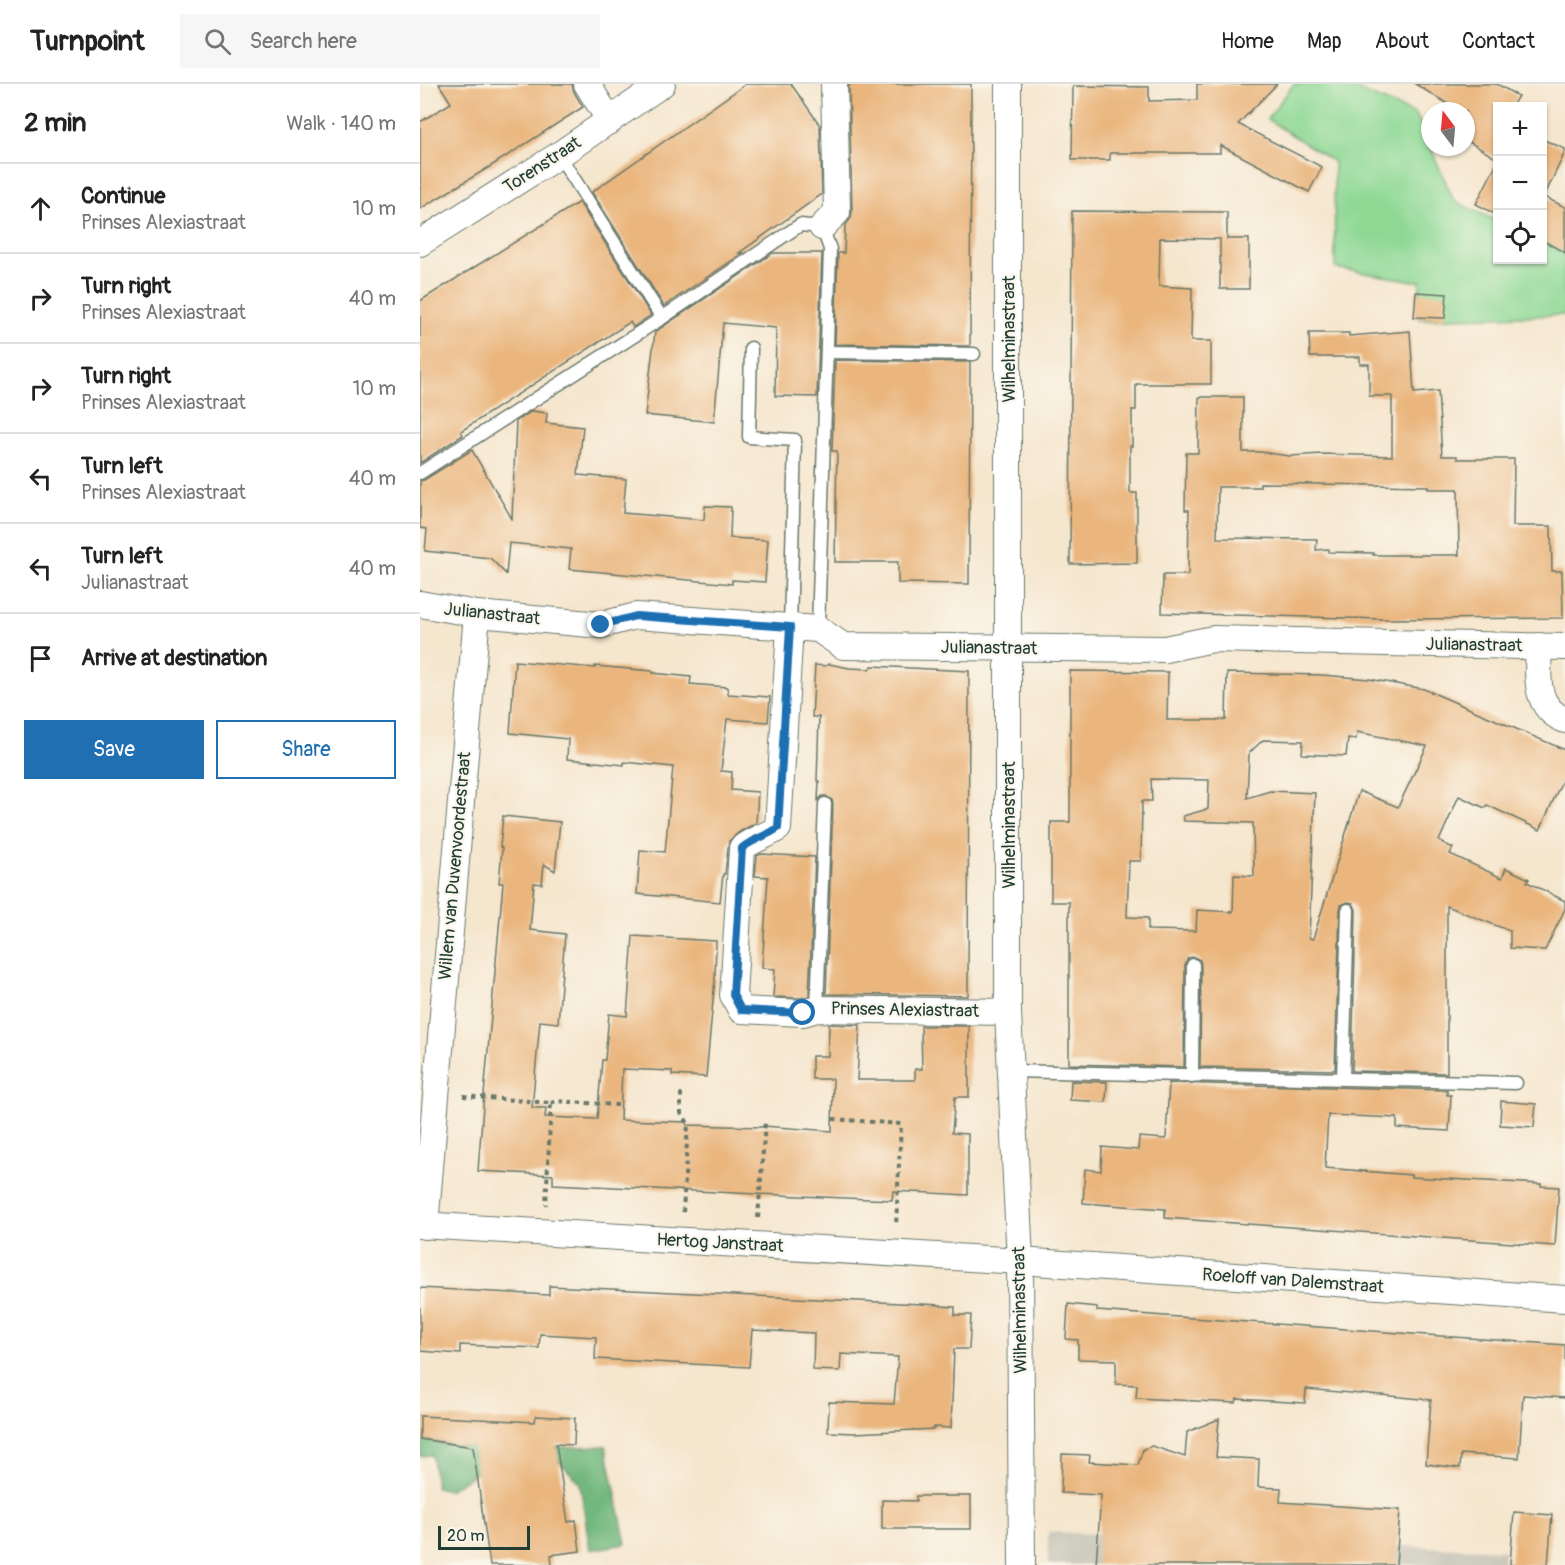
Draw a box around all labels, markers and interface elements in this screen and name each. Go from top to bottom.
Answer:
search box [180,14,600,68]
text: Turnpoint [30,24,144,59]
icon: search [201,25,234,58]
text: Search here [249,27,357,55]
text: Home [1221,28,1274,55]
text: Map [1307,28,1342,55]
text: About [1375,28,1429,55]
text: Contact [1462,28,1535,55]
north arrow [1421,102,1475,156]
map controls [1493,102,1547,264]
button: + [1493,102,1547,156]
text: 2 min [24,107,86,139]
text: Walk · 140 m [286,111,396,136]
street label: Torenstraat [499,131,586,199]
button: − [1493,156,1547,210]
text: Continue [81,182,165,210]
icon: ahead [24,192,57,225]
text: 10 m [352,196,396,221]
text: Prinses Alexiastraat [81,210,246,235]
button: locate [1493,210,1547,264]
text: Turn right [81,272,171,300]
street label: Wilhelminastraat [998,275,1021,403]
icon: right [24,282,57,315]
text: 40 m [349,286,396,311]
text: Prinses Alexiastraat [81,300,246,325]
text: Turn right [81,362,171,390]
icon: right [24,372,57,405]
text: 10 m [352,376,396,401]
text: Prinses Alexiastraat [81,390,246,415]
text: Turn left [81,452,163,480]
icon: left [24,462,57,495]
text: 40 m [349,466,396,491]
text: Prinses Alexiastraat [81,480,246,505]
text: Turn left [81,542,163,570]
icon: left [24,552,57,585]
text: 40 m [349,556,396,581]
text: Julianastraat [81,570,188,595]
street label: Julianastraat [443,598,542,631]
route end [587,611,613,637]
street label: Julianastraat [1425,633,1523,657]
street label: Julianastraat [940,636,1038,660]
icon: arrive [24,642,57,675]
text: Arrive at destination [81,644,267,672]
button: Save [24,720,204,779]
button: Share [216,720,396,779]
street label: Willem van Duvenvoordestraat [434,750,477,981]
street label: Wilhelminastraat [998,761,1021,889]
street label: Prinses Alexiastraat [831,997,980,1023]
route start [789,999,815,1025]
street label: Hertog Janstraat [656,1228,785,1258]
street label: Wilhelminastraat [1007,1245,1033,1374]
street label: Roeloff van Dalemstraat [1201,1263,1385,1299]
scale bar [438,1523,530,1550]
text: 20 m [447,1526,485,1546]

